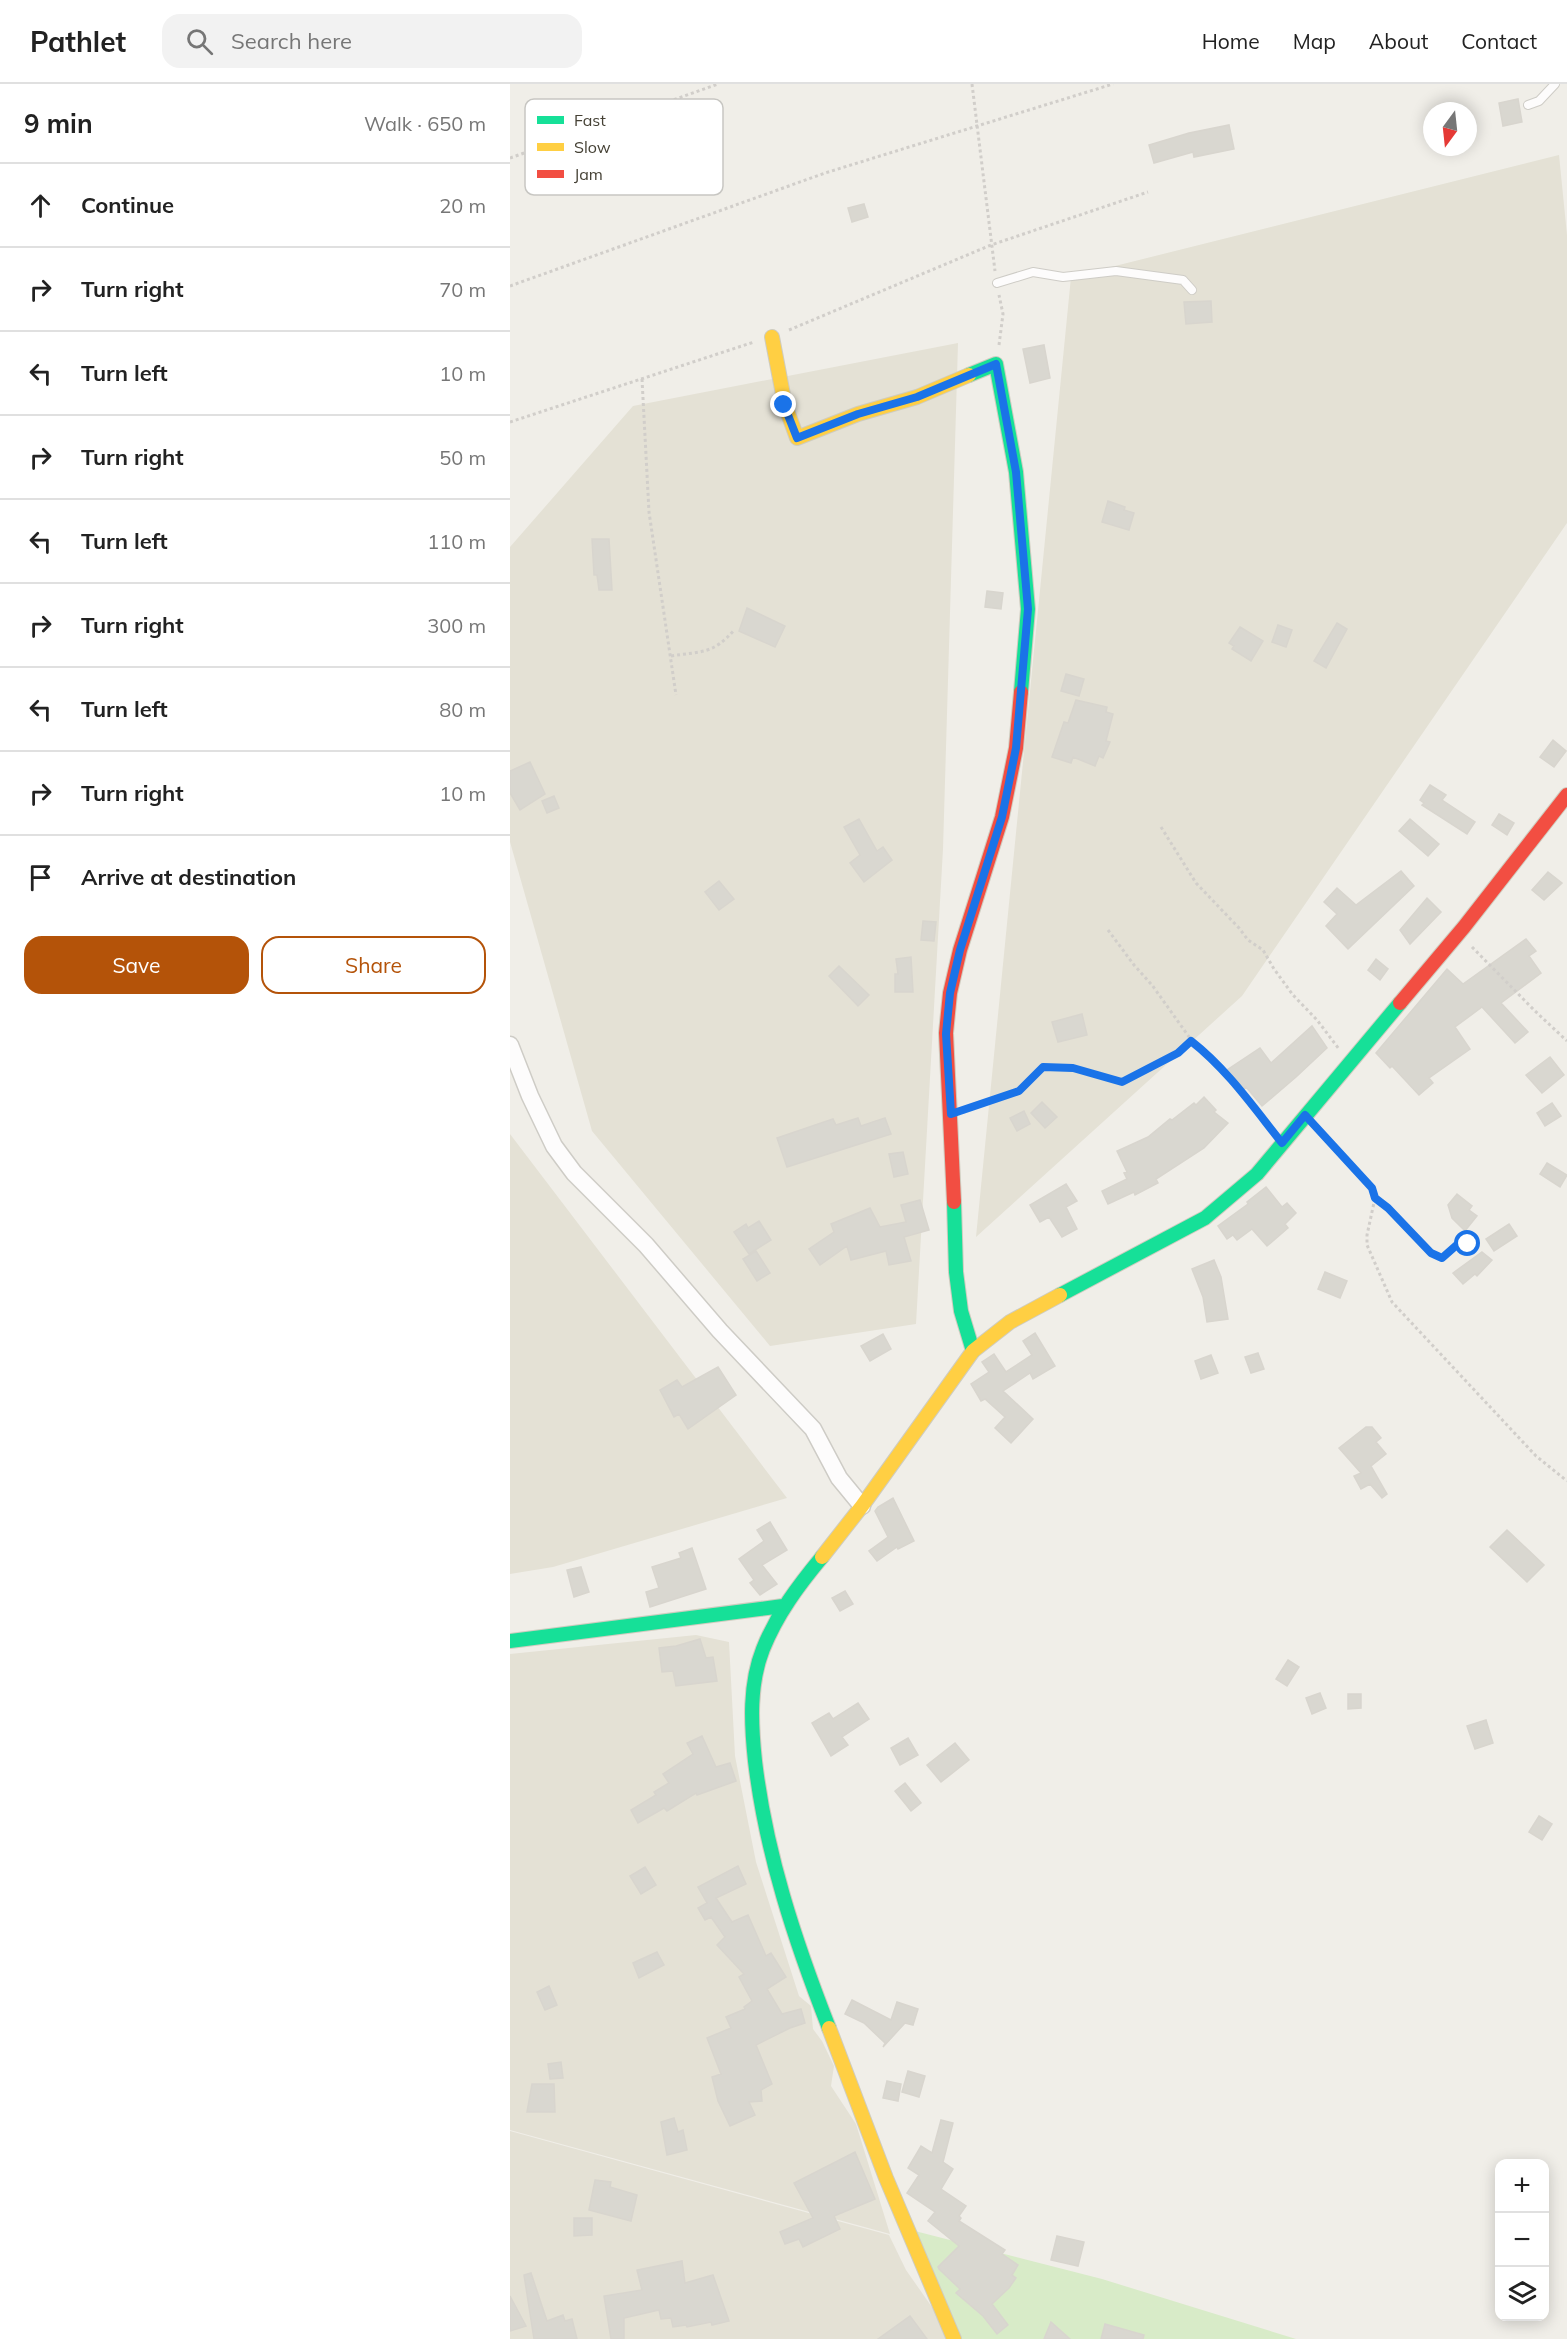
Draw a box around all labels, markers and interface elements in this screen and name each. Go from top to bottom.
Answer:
search box [162,14,582,68]
text: Pathlet [30,24,126,59]
icon: search [183,25,216,58]
text: Search here [231,27,352,55]
text: Home [1202,28,1260,54]
text: Map [1293,28,1336,54]
text: About [1369,28,1428,54]
text: Contact [1461,28,1537,54]
legend [525,99,723,195]
north arrow [1423,102,1477,156]
text: 9 min [24,107,93,140]
text: Fast [574,110,606,130]
text: Walk · 650 m [364,111,486,136]
text: Slow [574,137,611,157]
text: Jam [574,164,603,184]
icon: ahead [24,189,57,222]
text: Continue [81,191,174,219]
text: 20 m [439,193,486,218]
icon: right [24,273,57,306]
text: Turn right [81,275,184,303]
text: 70 m [439,277,486,302]
icon: left [24,357,57,390]
text: Turn left [81,359,168,387]
text: 10 m [439,361,486,386]
route end [770,391,796,417]
icon: right [24,441,57,474]
text: Turn right [81,443,184,471]
text: 50 m [439,445,486,470]
icon: left [24,525,57,558]
text: Turn left [81,527,168,555]
text: 110 m [427,529,486,554]
icon: right [24,609,57,642]
text: Turn right [81,611,184,639]
text: 300 m [427,613,486,638]
icon: left [24,693,57,726]
text: Turn left [81,695,168,723]
text: 80 m [439,697,486,722]
icon: right [24,777,57,810]
text: Turn right [81,779,184,807]
text: 10 m [439,781,486,806]
icon: arrive [24,861,57,894]
text: Arrive at destination [81,863,296,891]
button: Save [24,936,249,994]
button: Share [261,936,486,994]
route start [1454,1230,1480,1256]
map controls [1495,2159,1549,2321]
button: + [1495,2159,1549,2213]
button: − [1495,2213,1549,2267]
button: layers [1495,2267,1549,2321]

